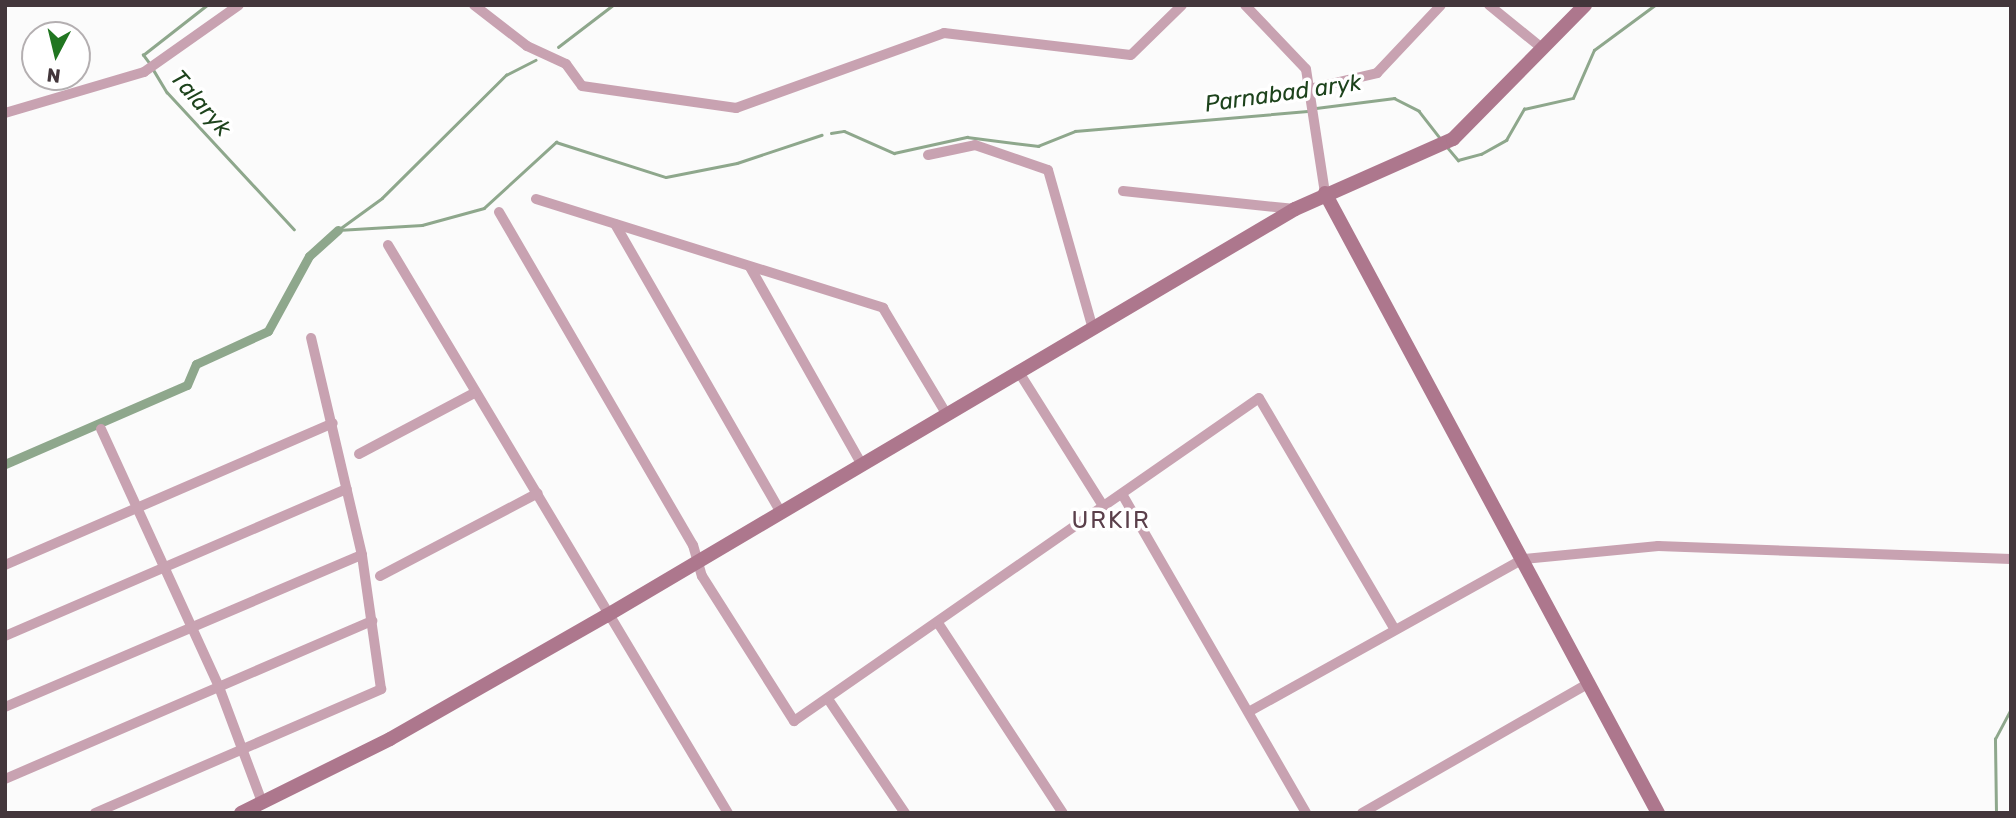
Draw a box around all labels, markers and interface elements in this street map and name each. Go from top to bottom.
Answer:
north arrow [21,21,91,91]
text: N [45,63,62,88]
water label: Talaryk [165,64,237,142]
water label: Parnabad aryk [1203,68,1363,118]
district label: URKIR [1072,507,1150,535]

